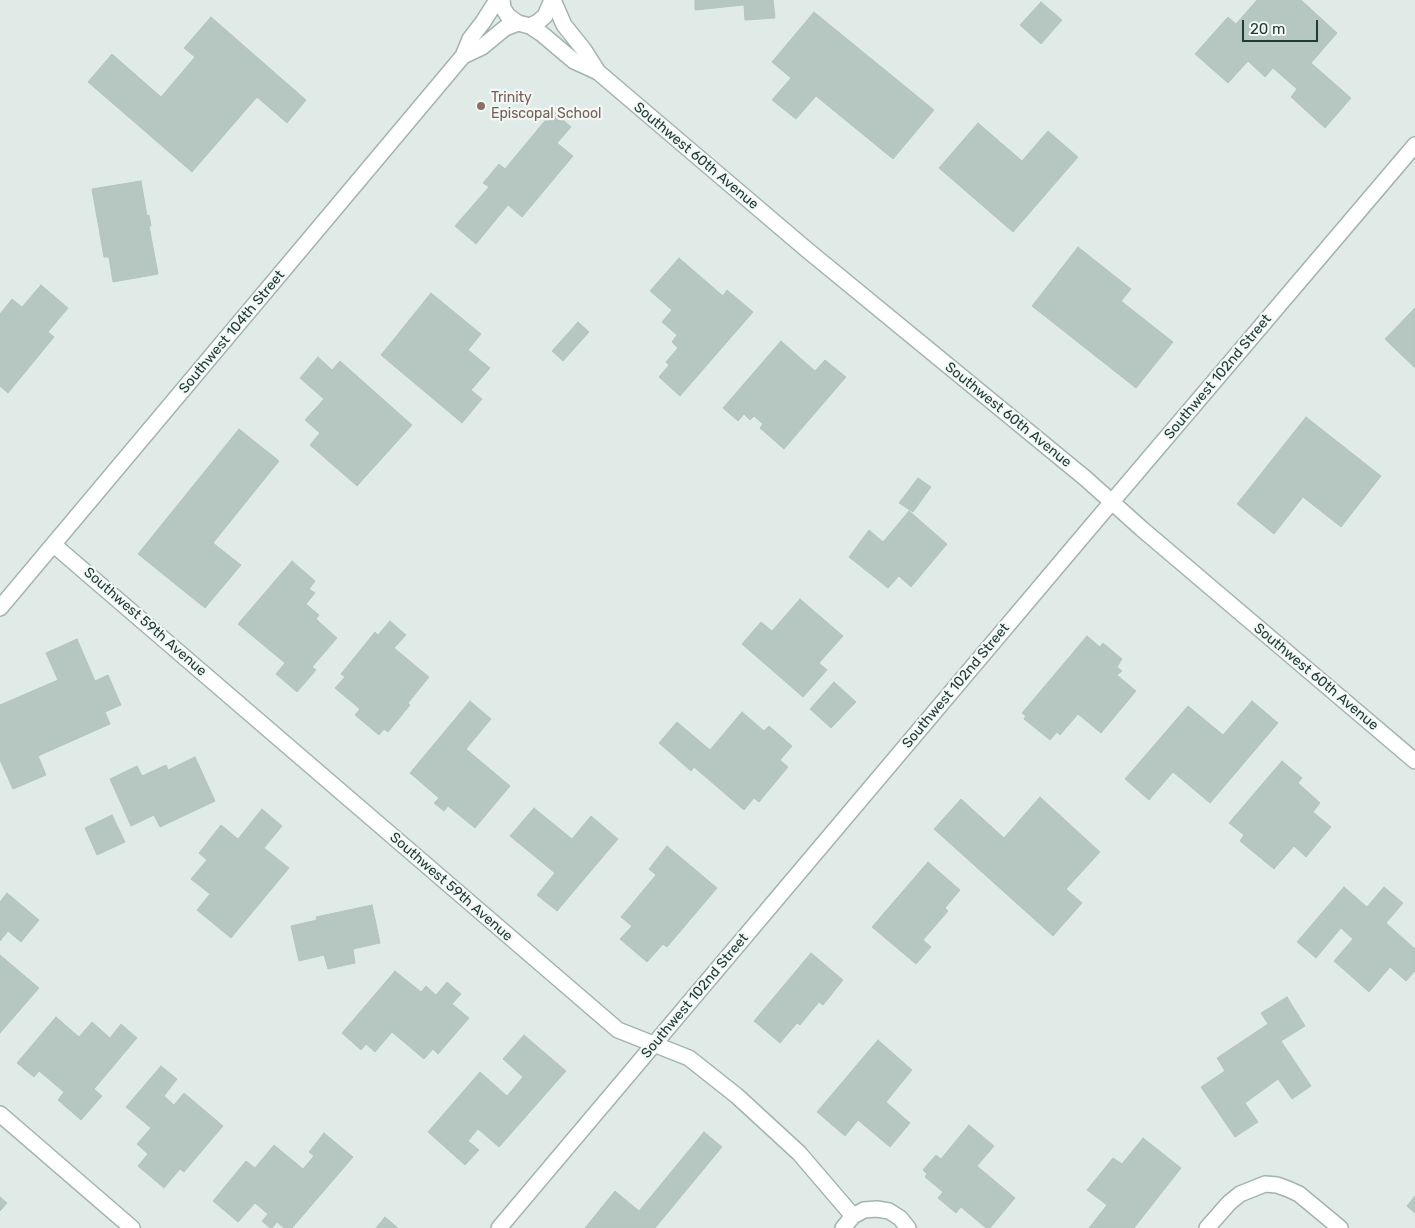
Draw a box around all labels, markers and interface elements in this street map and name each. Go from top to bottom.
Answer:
scale bar [1245,10,1321,42]
text: 20 m [1250,20,1285,38]
place label: Trinity Episcopal School [491,90,601,122]
street label: Southwest 60th Avenue [630,99,762,213]
marker: Trinity Episcopal School [475,100,487,112]
street label: Southwest 104th Street [176,267,288,397]
street label: Southwest 102nd Street [1161,311,1275,443]
street label: Southwest 60th Avenue [941,359,1075,471]
street label: Southwest 59th Avenue [80,564,210,680]
street label: Southwest 102nd Street [899,620,1013,752]
street label: Southwest 60th Avenue [1250,620,1382,734]
street label: Southwest 59th Avenue [386,829,516,945]
street label: Southwest 102nd Street [638,930,752,1062]

